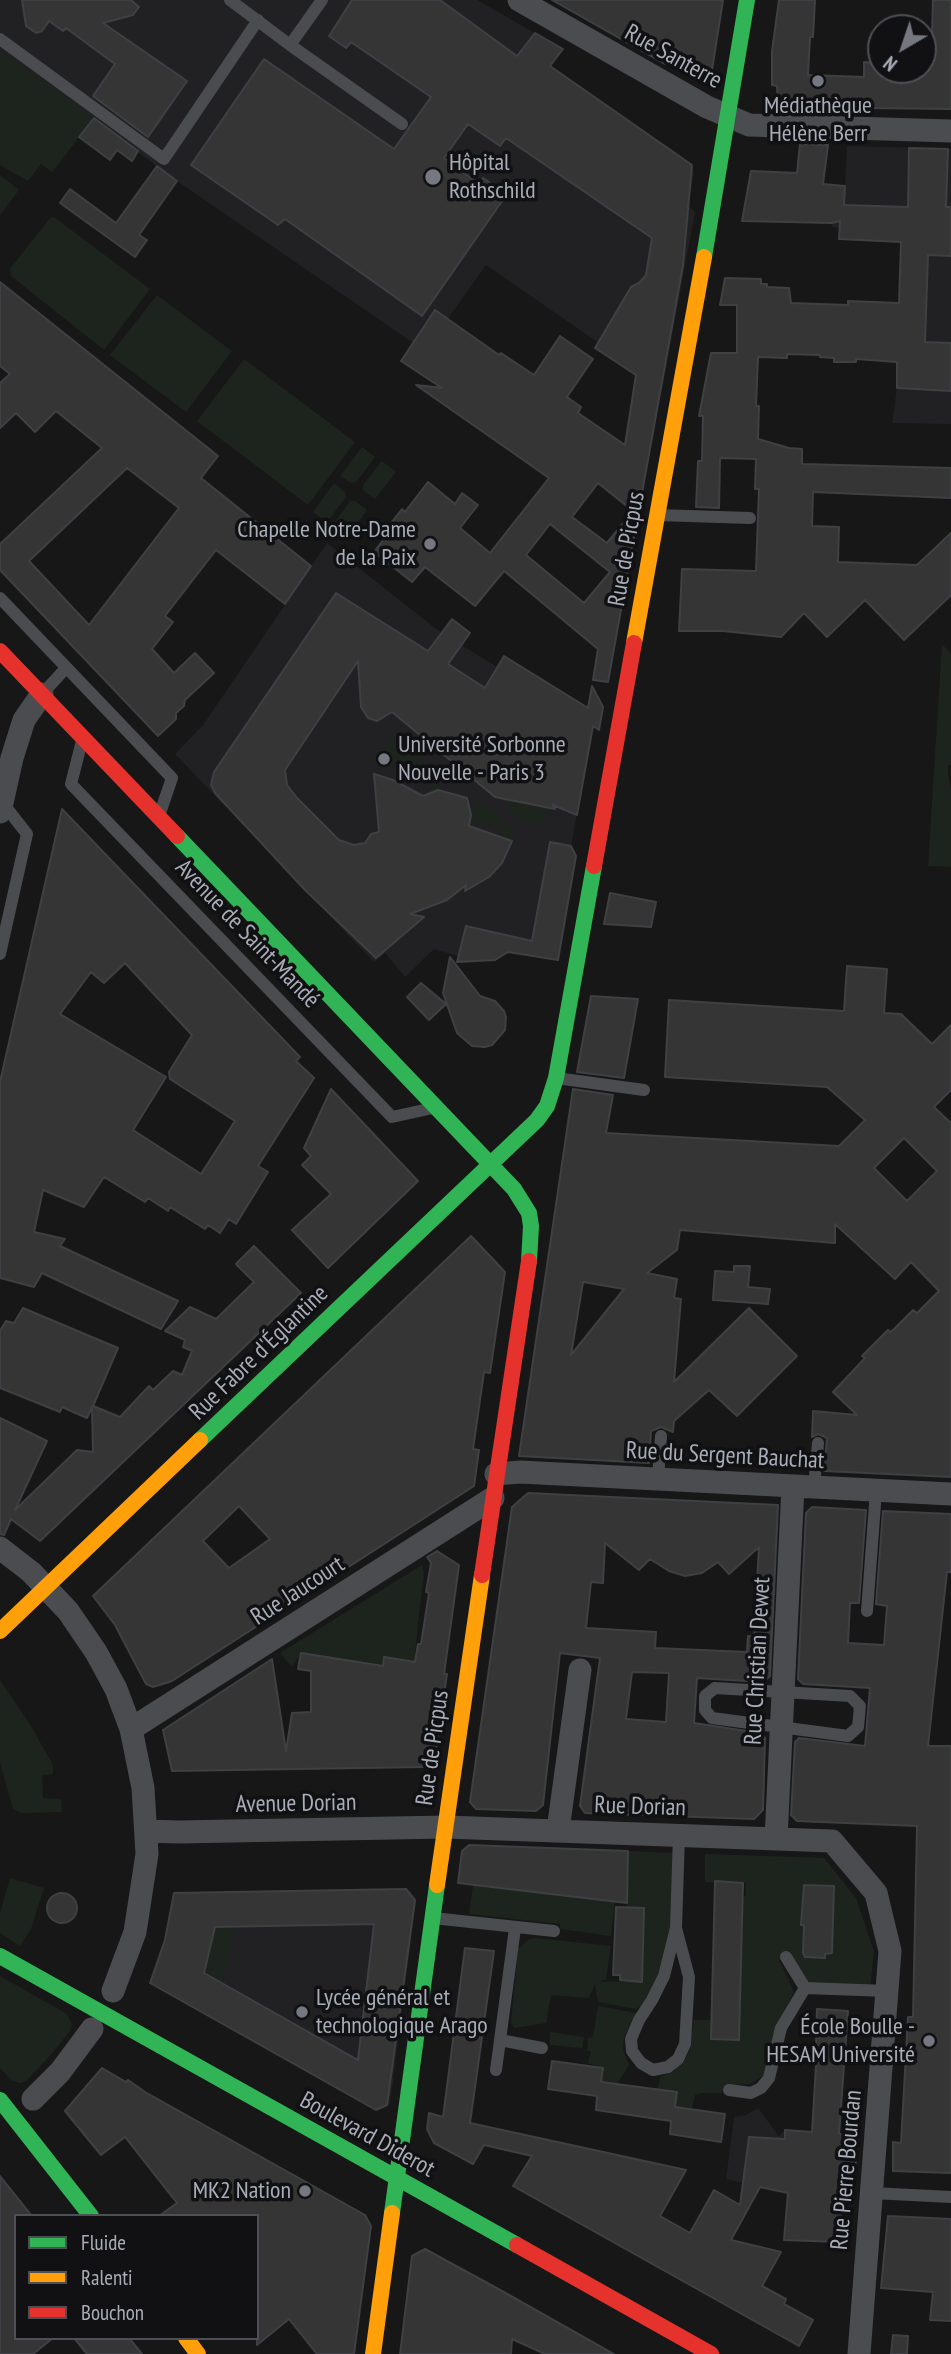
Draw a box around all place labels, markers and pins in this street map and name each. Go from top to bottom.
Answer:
marker: Médiathèque Hélène Berr [810,73,826,89]
place label: Médiathèque Hélène Berr [764,92,872,148]
place label: Hôpital Rothschild [449,149,536,205]
marker: Hôpital Rothschild [423,167,443,187]
place label: Chapelle Notre-Dame de la Paix [237,516,416,572]
marker: Chapelle Notre-Dame de la Paix [422,536,438,552]
place label: Université Sorbonne Nouvelle - Paris 3 [398,731,566,787]
marker: Université Sorbonne Nouvelle - Paris 3 [376,751,392,767]
place label: Lycée général et technologique Arago [316,1984,488,2040]
marker: Lycée général et technologique Arago [294,2004,310,2020]
place label: École Boulle - HESAM Université [766,2013,915,2069]
marker: École Boulle - HESAM Université [921,2033,937,2049]
place label: MK2 Nation [193,2177,291,2205]
marker: MK2 Nation [297,2183,313,2199]

